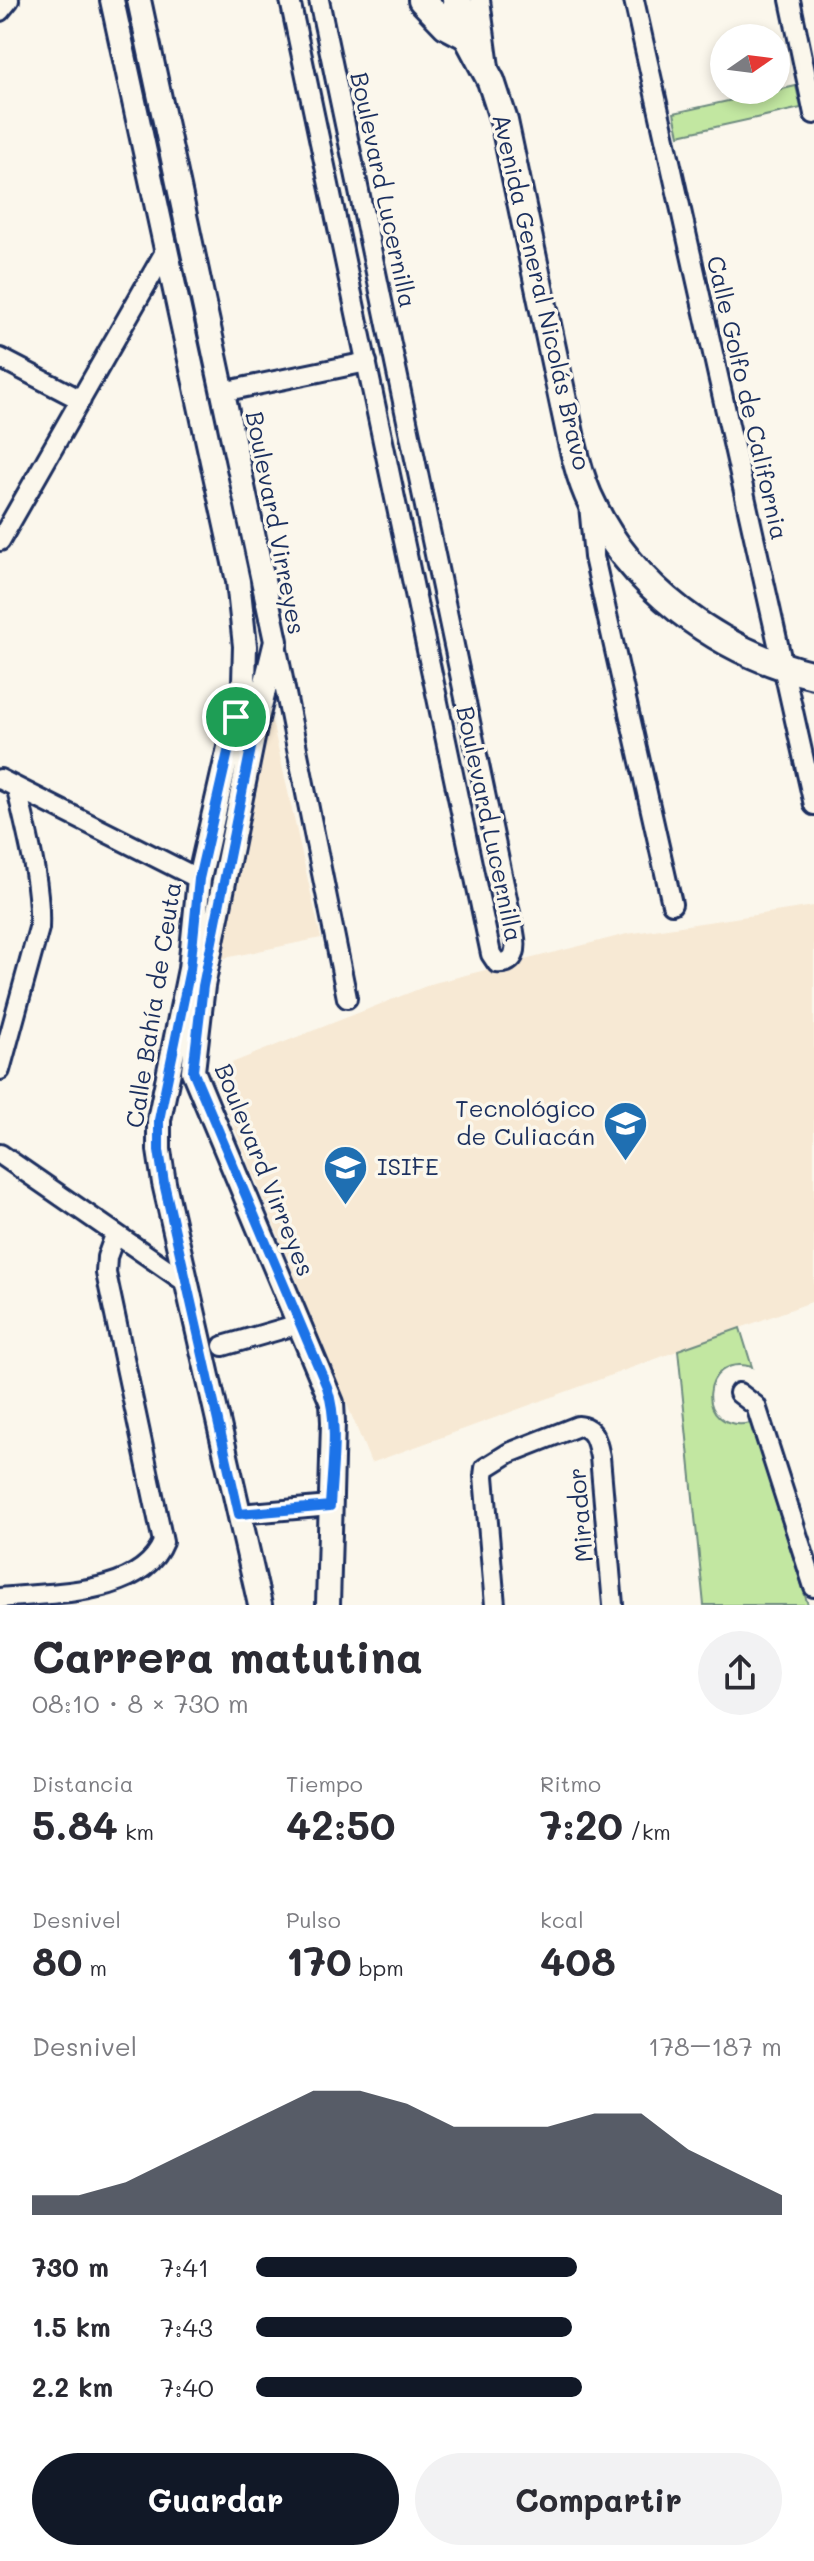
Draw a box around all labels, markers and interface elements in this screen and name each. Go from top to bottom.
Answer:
north arrow [710,24,790,104]
map controls [710,24,790,104]
street label: Boulevard Lucernilla [344,69,425,310]
street label: Avenida General Nicolás Bravo [486,111,599,473]
street label: Calle Golfo de California [701,253,796,543]
street label: Boulevard Virreyes [240,409,313,637]
pin [202,683,270,751]
icon: arrive [214,695,258,739]
street label: Boulevard Lucernilla [450,703,531,944]
street label: Calle Bahía de Ceuta [118,880,187,1130]
street label: Boulevard Virreyes [209,1059,322,1280]
place label: Tecnológico de Culiacán [455,1092,595,1151]
school or university icon: Tecnológico de Culiacán [602,1099,650,1162]
school or university icon: ISIFE [322,1143,370,1206]
place label: ISIFE [377,1150,439,1181]
street label: Mirador [560,1466,599,1564]
text: Carrera matutina [32,1627,423,1684]
button: share [698,1631,782,1715]
text: 08:10 · 8 × 730 m [32,1686,249,1720]
text: Distancia [32,1769,134,1798]
text: Tiempo [286,1769,363,1798]
text: Ritmo [540,1769,601,1798]
text: 5.84 [32,1798,118,1850]
text: 42:50 [286,1798,395,1850]
text: 7:20 [540,1798,623,1850]
text: km [118,1817,154,1846]
text: /km [623,1817,671,1846]
text: Desnivel [32,1905,121,1934]
text: Pulso [286,1905,341,1934]
text: kcal [540,1905,584,1934]
text: 80 [32,1934,83,1986]
text: 170 [286,1934,352,1986]
text: 408 [540,1934,616,1986]
text: m [83,1953,107,1982]
text: bpm [352,1953,404,1982]
text: Desnivel [32,2029,137,2063]
text: 178–187 m [648,2029,782,2063]
text: 730 m [32,2250,109,2284]
text: 7:41 [160,2250,209,2284]
text: 1.5 km [32,2310,111,2344]
text: 7:43 [160,2310,213,2344]
text: 2.2 km [32,2370,113,2404]
text: 7:40 [160,2370,214,2404]
button: Guardar [32,2453,399,2545]
button: Compartir [415,2453,782,2545]

